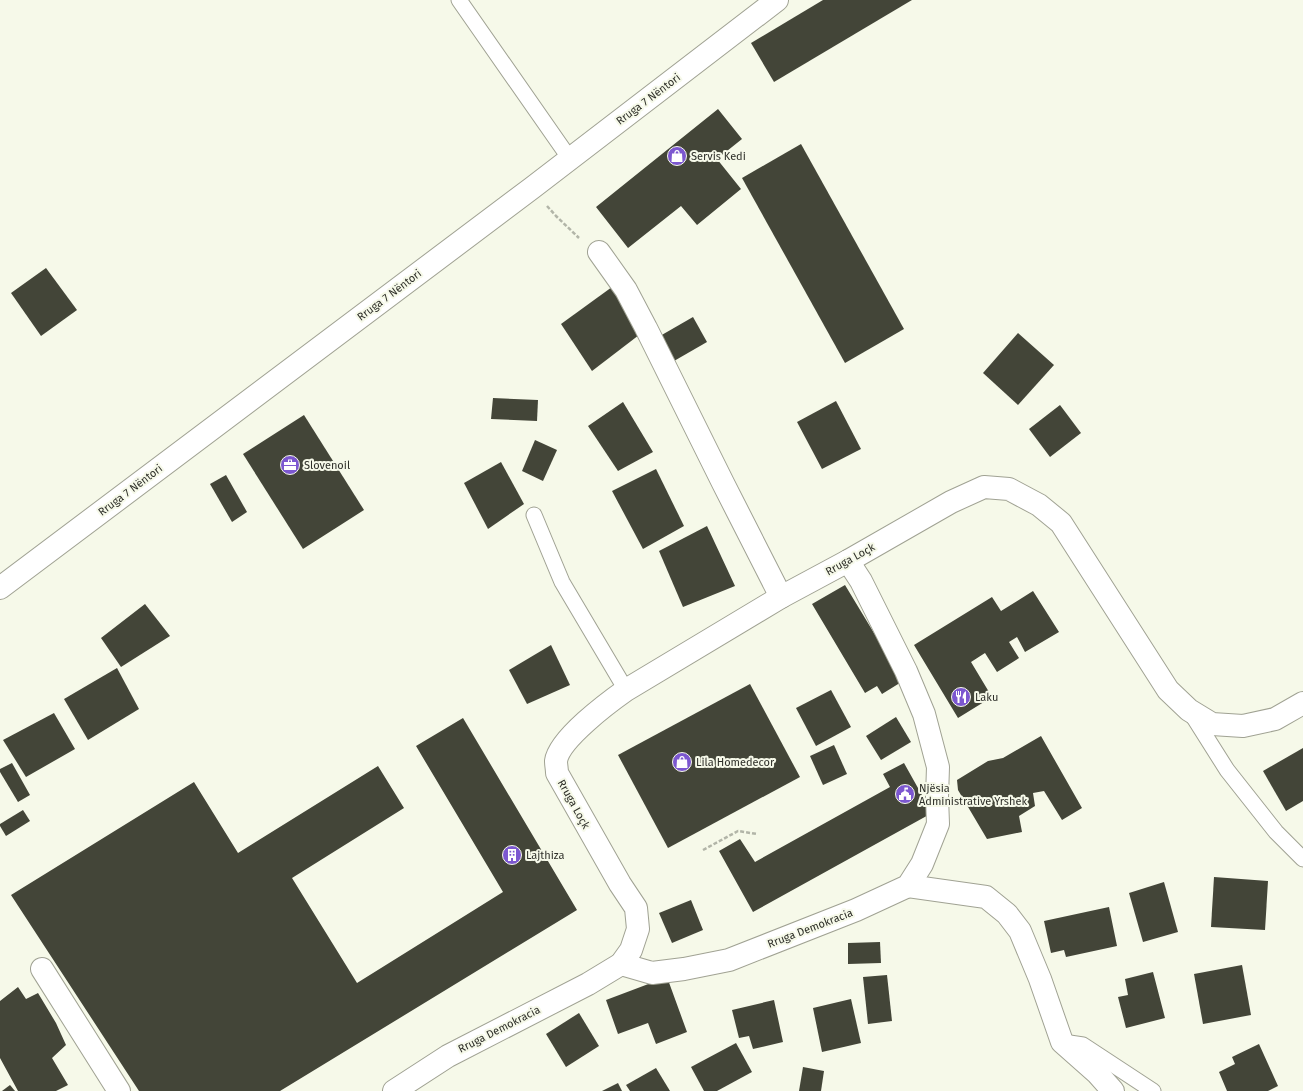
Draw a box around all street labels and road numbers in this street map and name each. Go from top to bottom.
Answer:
street label: Rruga 7 Nëntori [614,71,683,128]
street label: Rruga 7 Nëntori [355,267,424,324]
street label: Rruga 7 Nëntori [96,462,165,519]
street label: Rruga Loçk [823,540,877,578]
street label: Rruga Loçk [555,777,593,831]
street label: Rruga Demokracia [766,906,855,951]
street label: Rruga Demokracia [456,1003,542,1056]

